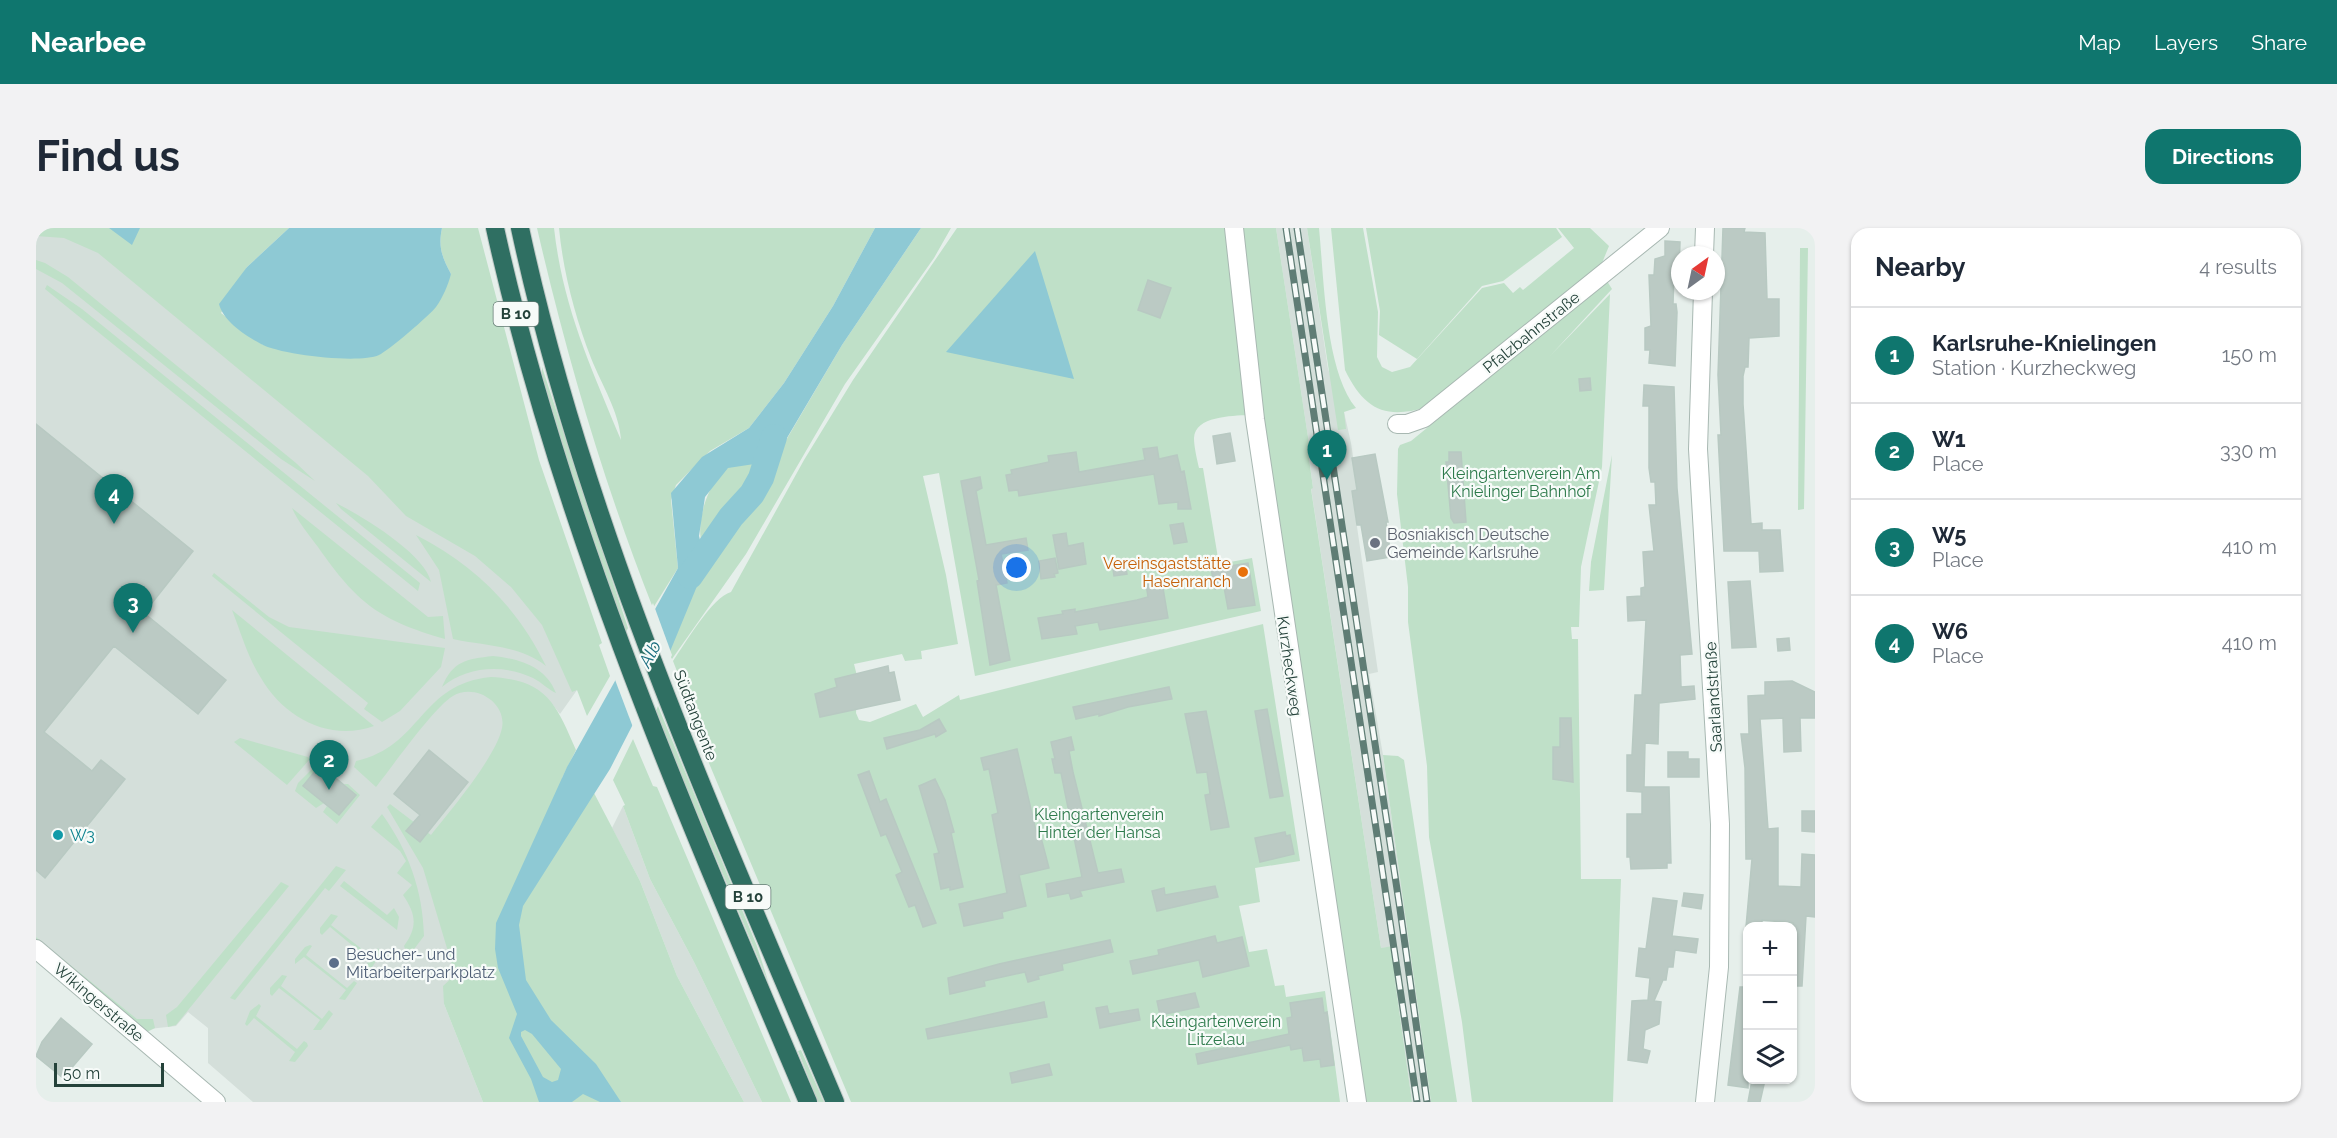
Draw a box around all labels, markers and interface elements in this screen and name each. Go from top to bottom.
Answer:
text: Nearbee [30,26,146,59]
text: Map [2078,30,2121,55]
text: Layers [2154,30,2218,55]
text: Share [2251,30,2307,55]
button: Directions [2145,129,2301,184]
text: Find us [36,132,180,181]
north arrow [1671,246,1725,300]
text: Nearby [1875,252,1965,282]
text: 4 results [2199,255,2277,279]
street label: Pfalzbahnstraße [1479,288,1584,377]
road number: B 10 [494,302,538,326]
text: Karlsruhe-Knielingen [1932,330,2156,356]
text: 1 [1890,343,1899,367]
text: 150 m [2222,343,2277,367]
text: Station · Kurzheckweg [1932,356,2136,380]
text: W1 [1932,426,1966,452]
pin: 1 [1308,430,1346,480]
text: 2 [1889,439,1900,463]
text: 330 m [2220,439,2277,463]
text: Place [1932,452,1983,476]
park label: Kleingartenverein Am Knielinger Bahnhof [1441,464,1601,501]
pin: 4 [94,474,134,524]
text: W5 [1932,522,1966,548]
place label: Bosniakisch Deutsche Gemeinde Karlsruhe [1387,525,1549,562]
text: 3 [1889,535,1900,559]
text: 410 m [2222,535,2277,559]
marker: Bosniakisch Deutsche Gemeinde Karlsruhe [1368,536,1382,550]
text: Place [1932,548,1983,572]
your location [1002,553,1031,582]
place label: Vereinsgaststätte Hasenranch [1103,554,1231,591]
marker: Vereinsgaststätte Hasenranch [1236,565,1250,579]
pin: 3 [114,584,152,633]
street label: Kurzheckweg [1273,615,1306,717]
text: W6 [1932,618,1968,644]
text: 4 [1889,631,1900,655]
text: 410 m [2222,631,2277,655]
water label: Alb [633,637,665,672]
street label: Saarlandstraße [1701,641,1726,753]
text: Place [1932,644,1983,668]
street label: Südtangente [670,667,722,763]
pin: 2 [310,740,348,790]
park label: Kleingartenverein Hinter der Hansa [1034,805,1164,842]
place label: W3 [70,826,95,845]
marker: W3 [51,828,65,842]
road number: B 10 [726,885,770,909]
map controls [1743,922,1797,1084]
button: + [1743,922,1797,976]
place label: Besucher- und Mitarbeiterparkplatz [346,945,495,982]
marker: Besucher- und Mitarbeiterparkplatz [327,956,341,970]
street label: Wikingerstraße [50,959,148,1046]
button: − [1743,976,1797,1030]
park label: Kleingartenverein Litzelau [1151,1012,1281,1049]
button: layers [1743,1030,1797,1084]
scale bar [54,1060,164,1088]
text: 50 m [63,1064,100,1083]

